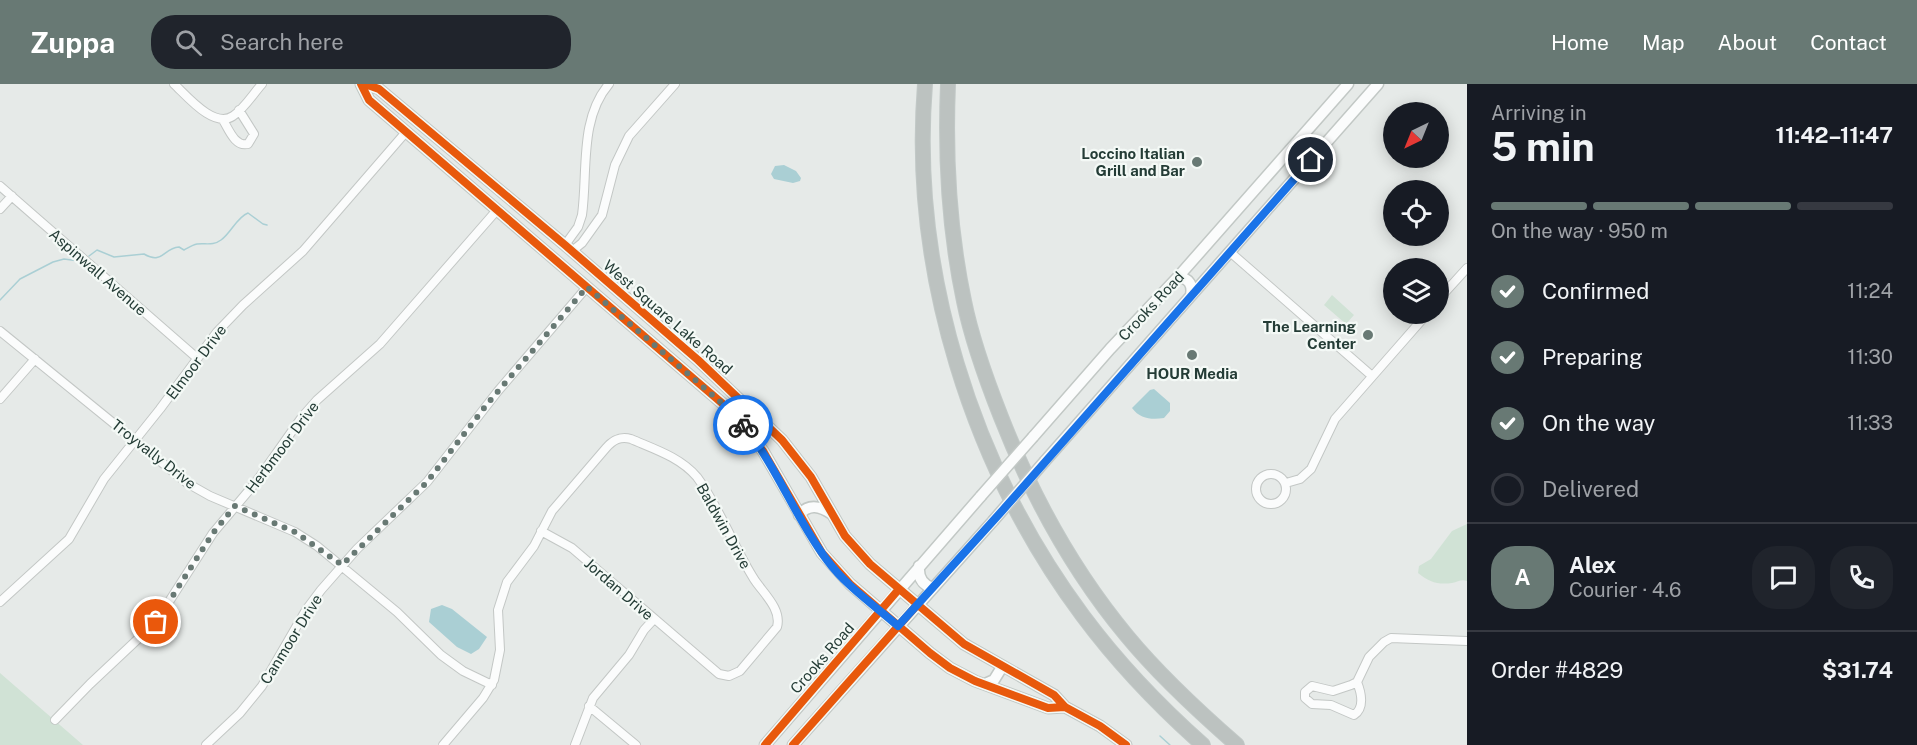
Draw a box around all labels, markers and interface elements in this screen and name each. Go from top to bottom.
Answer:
search box [151,15,571,69]
text: Zuppa [30,26,115,59]
icon: search [172,26,205,59]
text: Search here [220,29,344,55]
text: Home [1551,30,1609,55]
text: Map [1642,30,1685,55]
text: About [1718,30,1777,55]
text: Contact [1810,30,1887,55]
text: Arriving in [1491,101,1586,125]
north arrow [1383,102,1449,168]
map controls [1383,102,1449,324]
text: 11:42–11:47 [1775,122,1893,148]
text: 5 min [1491,124,1595,170]
pin [1285,134,1336,185]
icon: home [1294,143,1327,176]
place label: Loccino Italian Grill and Bar [1081,145,1185,179]
marker: Loccino Italian Grill and Bar [1190,155,1204,169]
button: locate [1383,180,1449,246]
text: On the way · 950 m [1491,219,1668,243]
street label: Aspinwall Avenue [46,225,150,319]
street label: West Square Lake Road [600,256,736,378]
button: layers [1383,258,1449,324]
street label: Crooks Road [1115,268,1187,344]
icon: check [1491,275,1524,308]
text: Confirmed [1542,278,1649,304]
text: 11:24 [1847,279,1893,303]
place label: The Learning Center [1263,318,1357,352]
street label: Elmoor Drive [162,321,230,403]
marker: The Learning Center [1361,328,1375,342]
icon: check [1491,341,1524,374]
text: Preparing [1542,344,1643,370]
text: 11:30 [1848,345,1893,369]
marker: HOUR Media [1185,348,1199,362]
place label: HOUR Media [1146,365,1238,382]
courier [713,395,773,455]
street label: Herbmoor Drive [242,398,322,496]
icon: check [1491,407,1524,440]
icon: bike [727,409,760,442]
text: On the way [1542,410,1655,436]
text: 11:33 [1847,411,1893,435]
street label: Troyvally Drive [108,416,200,492]
text: Delivered [1542,476,1639,502]
street label: Baldwin Drive [693,480,755,572]
button: chat [1752,546,1815,609]
button: phone [1830,546,1893,609]
text: Alex [1569,552,1616,578]
street label: Jordan Drive [581,555,657,623]
text: A [1515,564,1530,590]
text: Courier · 4.6 [1569,578,1681,602]
street label: Canmoor Drive [257,591,325,687]
pin [130,596,181,647]
icon: bag [139,605,172,638]
street label: Crooks Road [787,619,857,697]
text: Order #4829 [1491,657,1623,683]
text: $31.74 [1822,657,1893,683]

